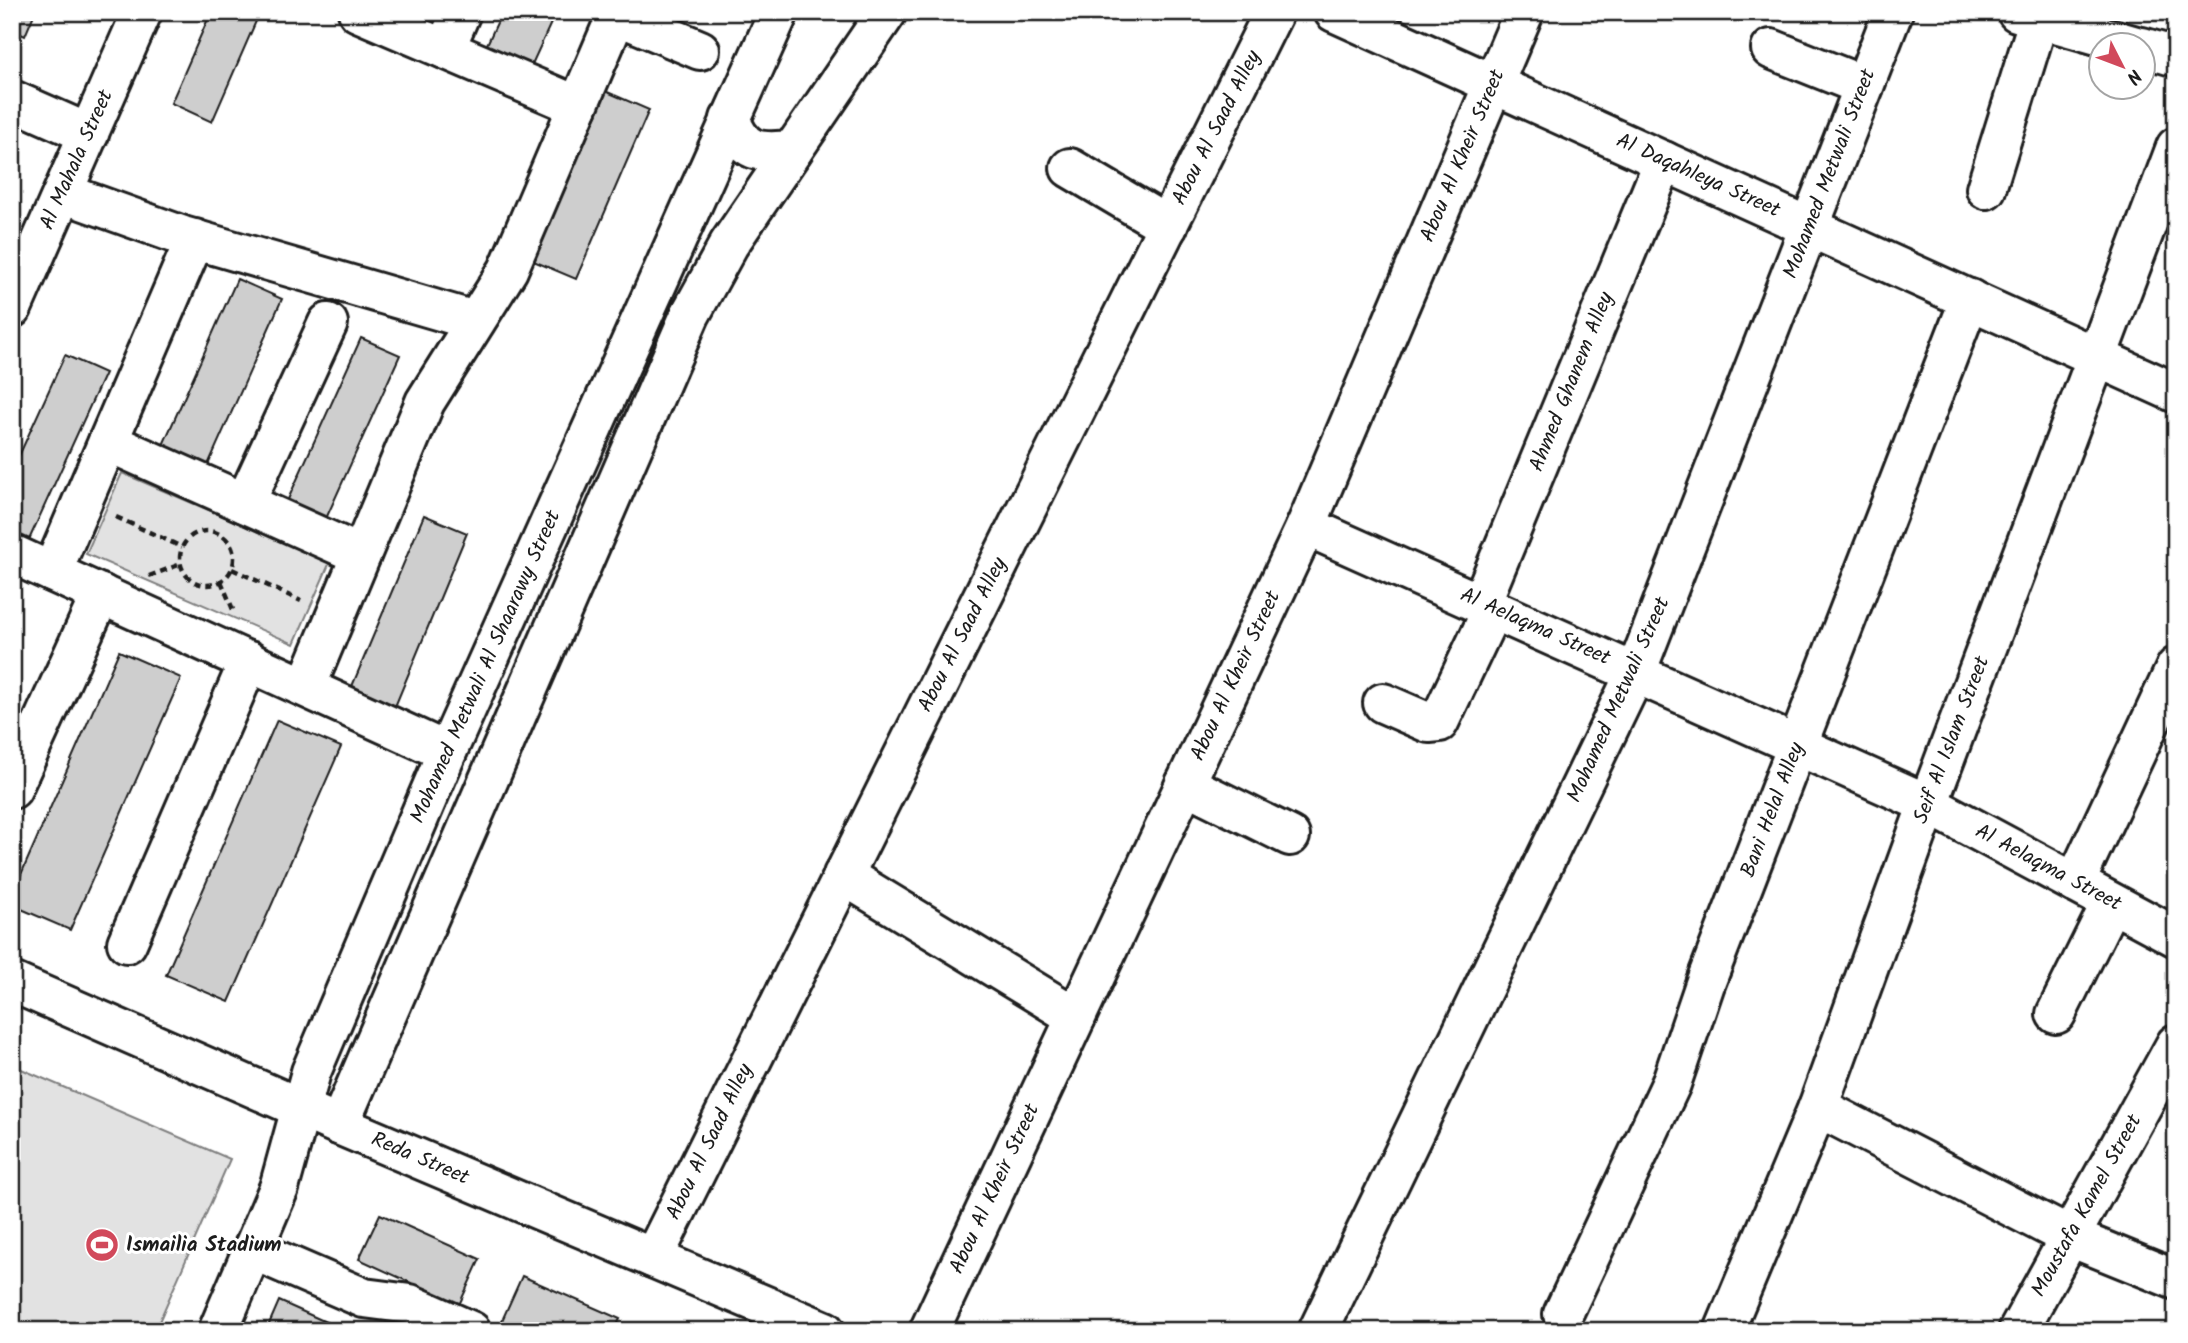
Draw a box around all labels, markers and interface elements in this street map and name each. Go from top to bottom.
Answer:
north arrow [2086,32,2156,102]
street label: Abou Al Saad Alley [1164,45,1270,211]
text: N [2118,62,2148,91]
street label: Abou Al Kheir Street [1412,64,1515,248]
street label: Mohamed Metwali Street [1775,64,1886,284]
street label: Al Mahala Street [31,84,123,235]
street label: Al Daqahleya Street [1611,125,1786,227]
street label: Ahmed Ghanem Alley [1521,287,1623,477]
street label: Mohamed Metwali Al Shaarawy Street [402,504,571,829]
street label: Abou Al Saad Alley [910,552,1016,718]
street label: Al Aelaqma Street [1454,579,1616,675]
street label: Abou Al Kheir Street [1182,584,1290,767]
street label: Mohamed Metwali Street [1559,591,1680,808]
street label: Seif Al Islam Street [1905,651,1999,829]
street label: Bani Helal Alley [1732,738,1814,882]
street label: Al Aelaqma Street [1969,815,2128,921]
street label: Abou Al Saad Alley [658,1058,762,1226]
street label: Abou Al Kheir Street [941,1097,1049,1280]
street label: Moustafa Kamel Street [2023,1108,2151,1303]
street label: Reda Street [366,1124,475,1195]
sports icon: Ismailia Stadium [83,1226,121,1264]
place label: Ismailia Stadium [126,1229,281,1262]

